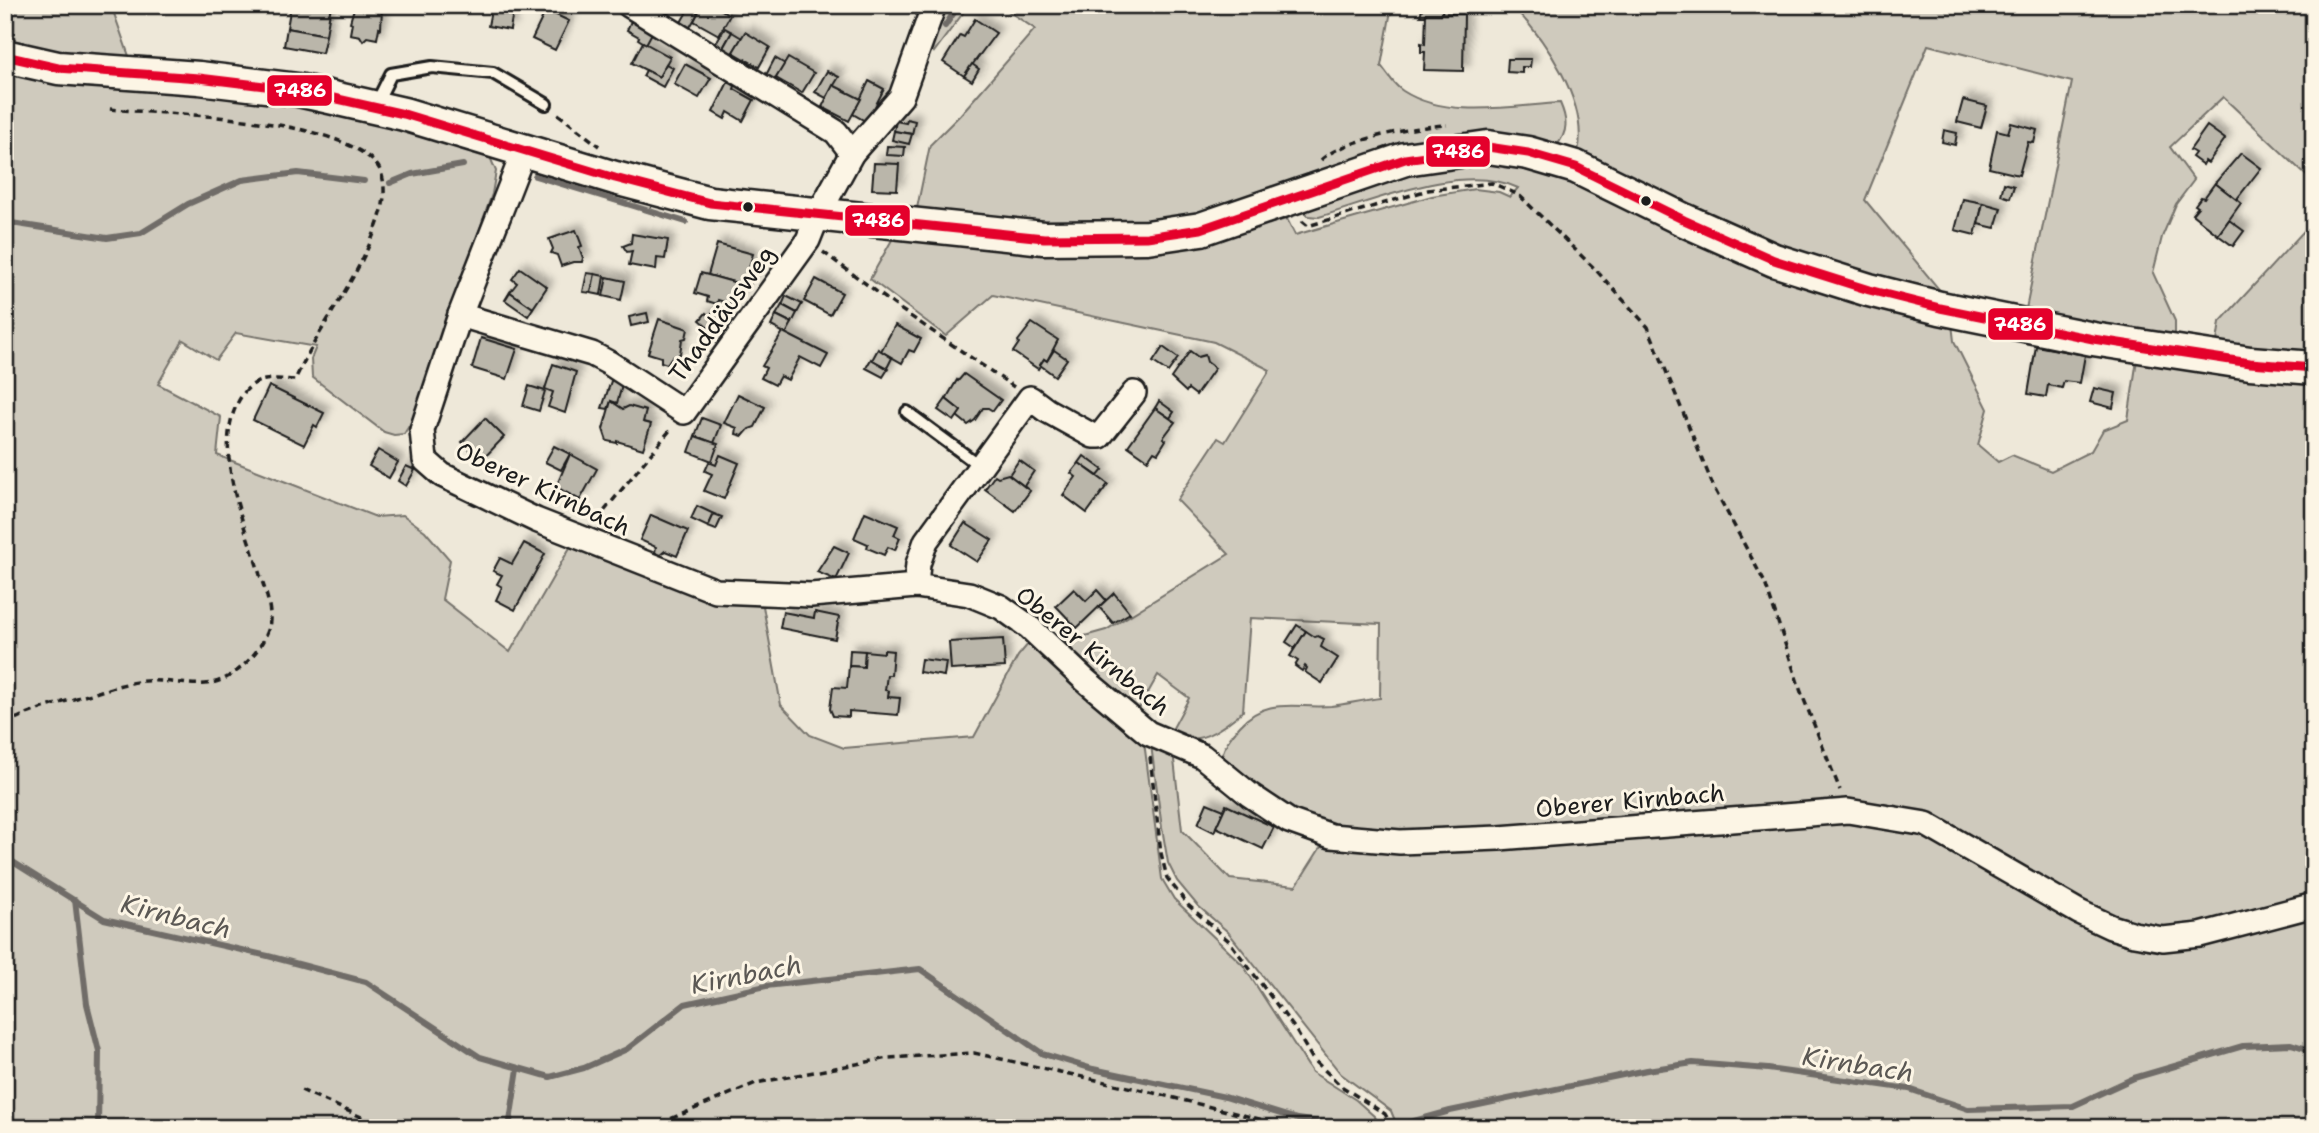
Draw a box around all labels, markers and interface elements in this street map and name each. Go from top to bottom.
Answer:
line badge: 7486 [266,74,333,107]
text: 7486 [274,78,326,103]
line badge: 7486 [1425,135,1491,168]
text: 7486 [1432,139,1484,164]
unlabelled marker [1639,194,1653,208]
unlabelled marker [741,200,755,214]
line badge: 7486 [844,204,911,237]
text: 7486 [852,208,904,233]
street label: Thaddäusweg [662,239,782,389]
line badge: 7486 [1987,307,2054,341]
text: 7486 [1994,312,2046,337]
street label: Oberer Kirnbach [450,434,636,544]
street label: Oberer Kirnbach [1009,579,1177,723]
street label: Oberer Kirnbach [1534,777,1726,825]
water label: Kirnbach [117,885,235,947]
water label: Kirnbach [687,946,805,1002]
water label: Kirnbach [1800,1038,1916,1090]

